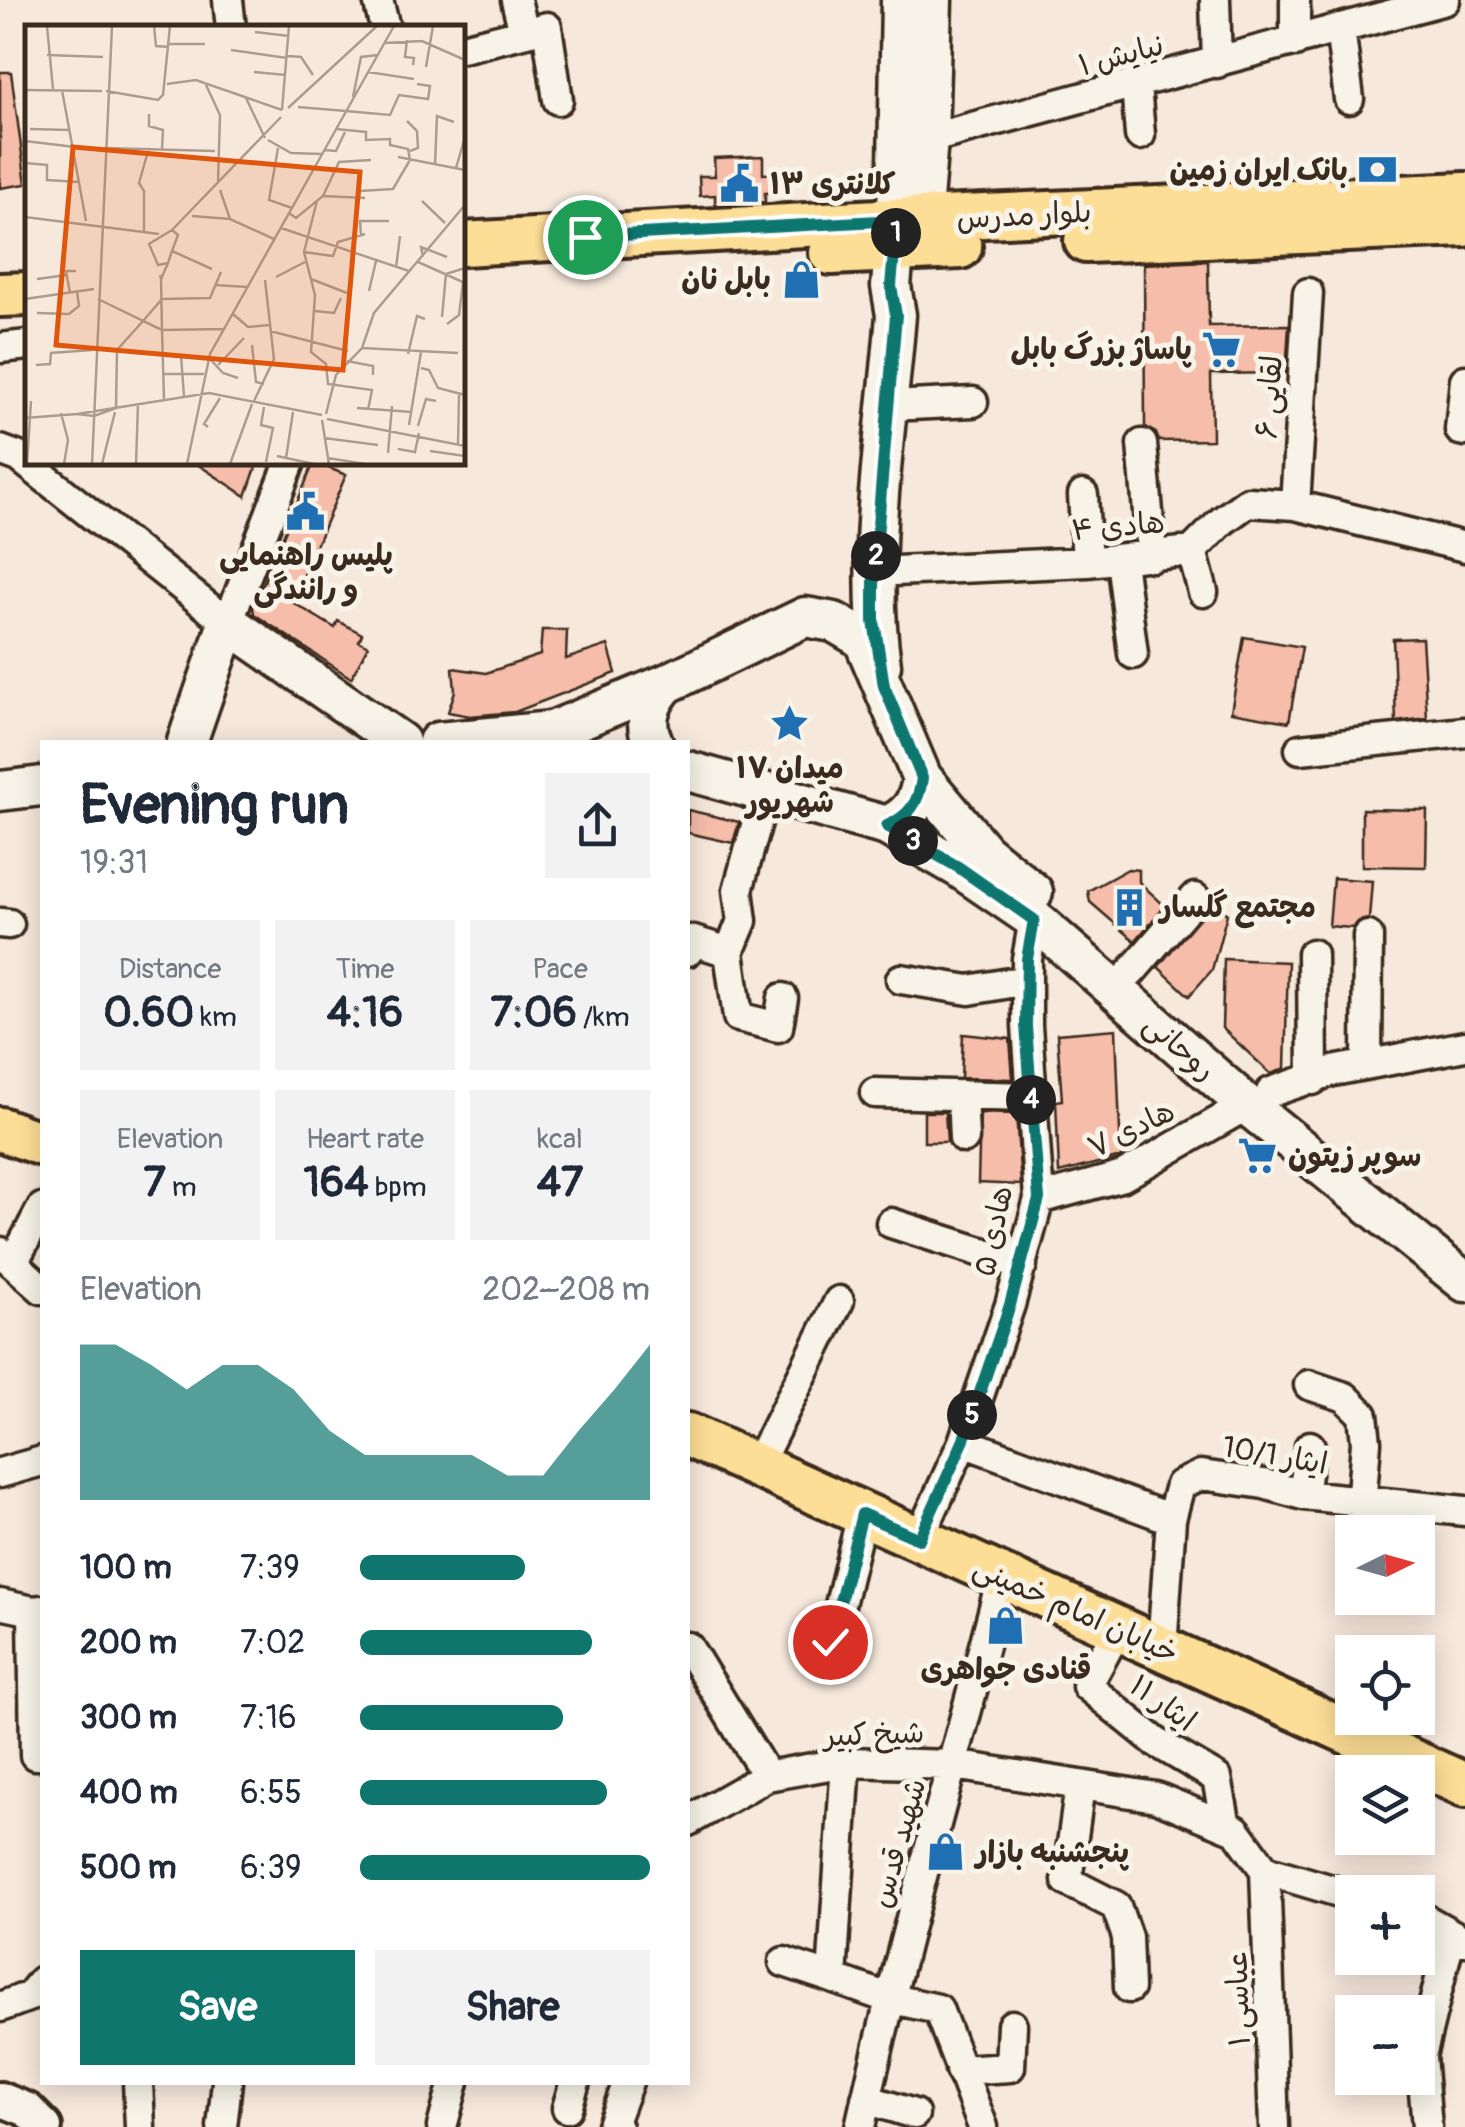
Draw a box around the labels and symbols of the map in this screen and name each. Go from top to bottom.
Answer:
inset map [25,25,465,465]
street label: نیایش ۱ [1075,26,1168,85]
bank icon: بانک ایران زمین [1357,149,1399,191]
place label: بانک ایران زمین [1170,152,1348,189]
public building icon: کلانتری ۱۳ [719,163,761,205]
place label: کلانتری ۱۳ [770,166,896,203]
street label: بلوار مدرس [956,193,1092,238]
pin [543,195,628,280]
pin: 1 [871,208,921,258]
shop icon: بابل نان [780,258,822,300]
place label: بابل نان [681,261,771,298]
supermarket icon: پاساژ بزرگ بابل [1201,328,1243,370]
place label: پاساژ بزرگ بابل [1010,330,1192,368]
street label: لقایی ۶ [1248,354,1291,440]
public building icon: پلیس راهنمایی و رانندگی [285,490,327,532]
street label: هادی ۴ [1070,504,1166,549]
pin: 2 [851,531,901,581]
place label: پلیس راهنمایی و رانندگی [219,537,393,608]
place icon: میدان ۱۷ شهریور [769,703,811,745]
place label: میدان ۱۷ شهریور [736,750,844,821]
pin: 3 [888,816,938,866]
building icon: مجتمع گلسار [1109,886,1151,928]
place label: مجتمع گلسار [1157,888,1316,929]
street label: روحانی [1136,1006,1224,1089]
pin: 4 [1006,1075,1056,1125]
street label: هادی ۷ [1082,1093,1181,1166]
supermarket icon: سوپر زیتون [1237,1135,1279,1177]
place label: سوپر زیتون [1288,1138,1421,1175]
street label: هادی ۵ [966,1182,1021,1280]
pin: 5 [947,1390,997,1440]
street label: ایثار 10/1 [1220,1428,1330,1483]
north arrow [1335,1515,1435,1615]
street label: خیابان امام خمینی [966,1549,1184,1675]
pin [788,1600,873,1685]
shop icon: قنادی جواهری [985,1604,1027,1646]
place label: قنادی جواهری [920,1651,1092,1688]
street label: ایثار ۱۱ [1122,1667,1203,1740]
street label: شیخ کبیر [820,1714,925,1756]
street label: شهید قدس [862,1774,935,1912]
shop icon: پنجشنبه بازار [925,1831,967,1873]
place label: پنجشنبه بازار [973,1834,1129,1871]
street label: عباسی ۱ [1218,1951,1259,2047]

